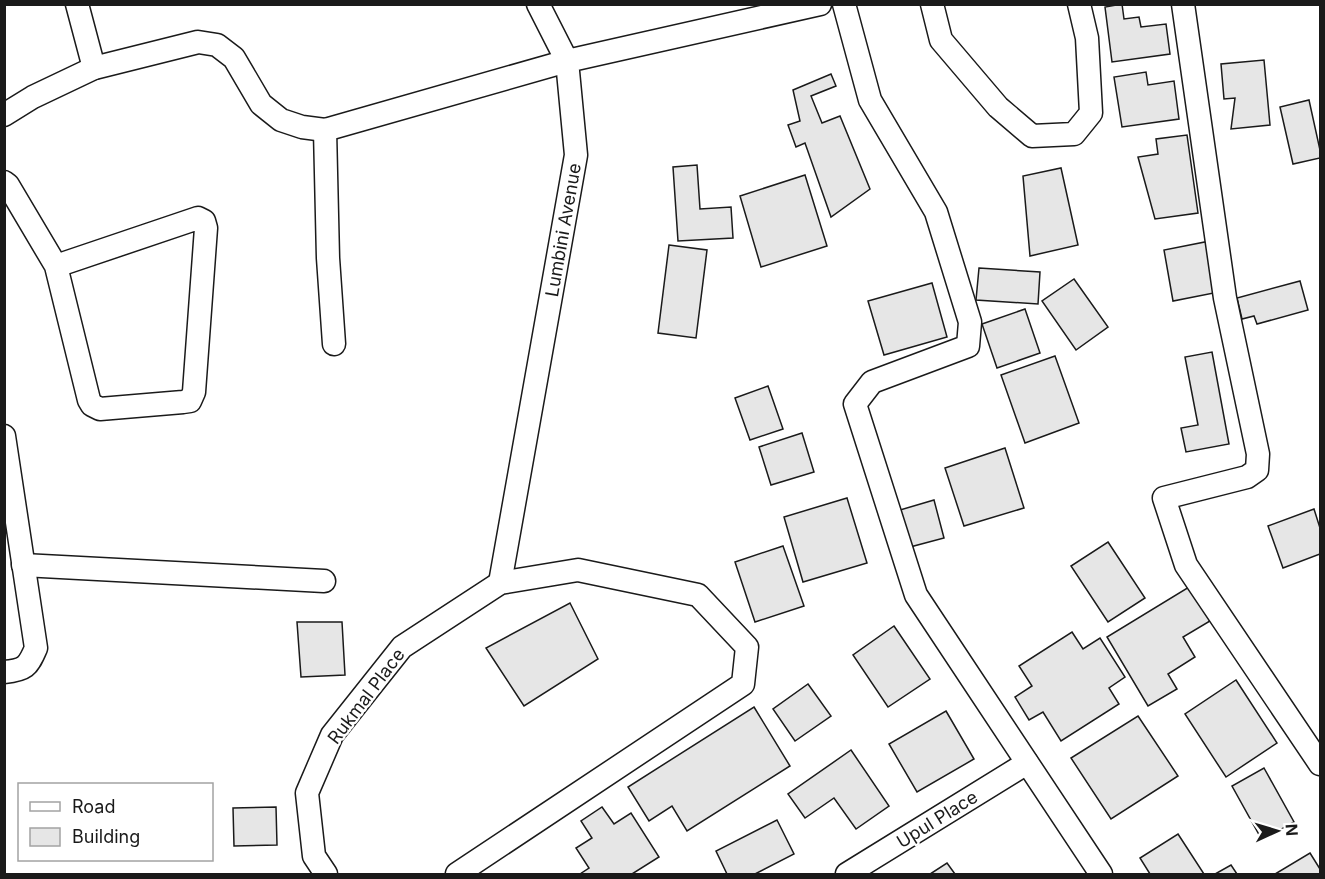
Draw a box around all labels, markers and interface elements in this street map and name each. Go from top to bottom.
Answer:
street label: Lumbini Avenue [541,162,585,298]
street label: Rukmal Place [323,644,409,748]
legend [18,783,213,861]
street label: Upul Place [893,786,981,852]
text: Road [72,796,115,817]
north arrow [1247,801,1307,861]
text: N [1282,823,1302,837]
text: Building [72,826,140,847]

